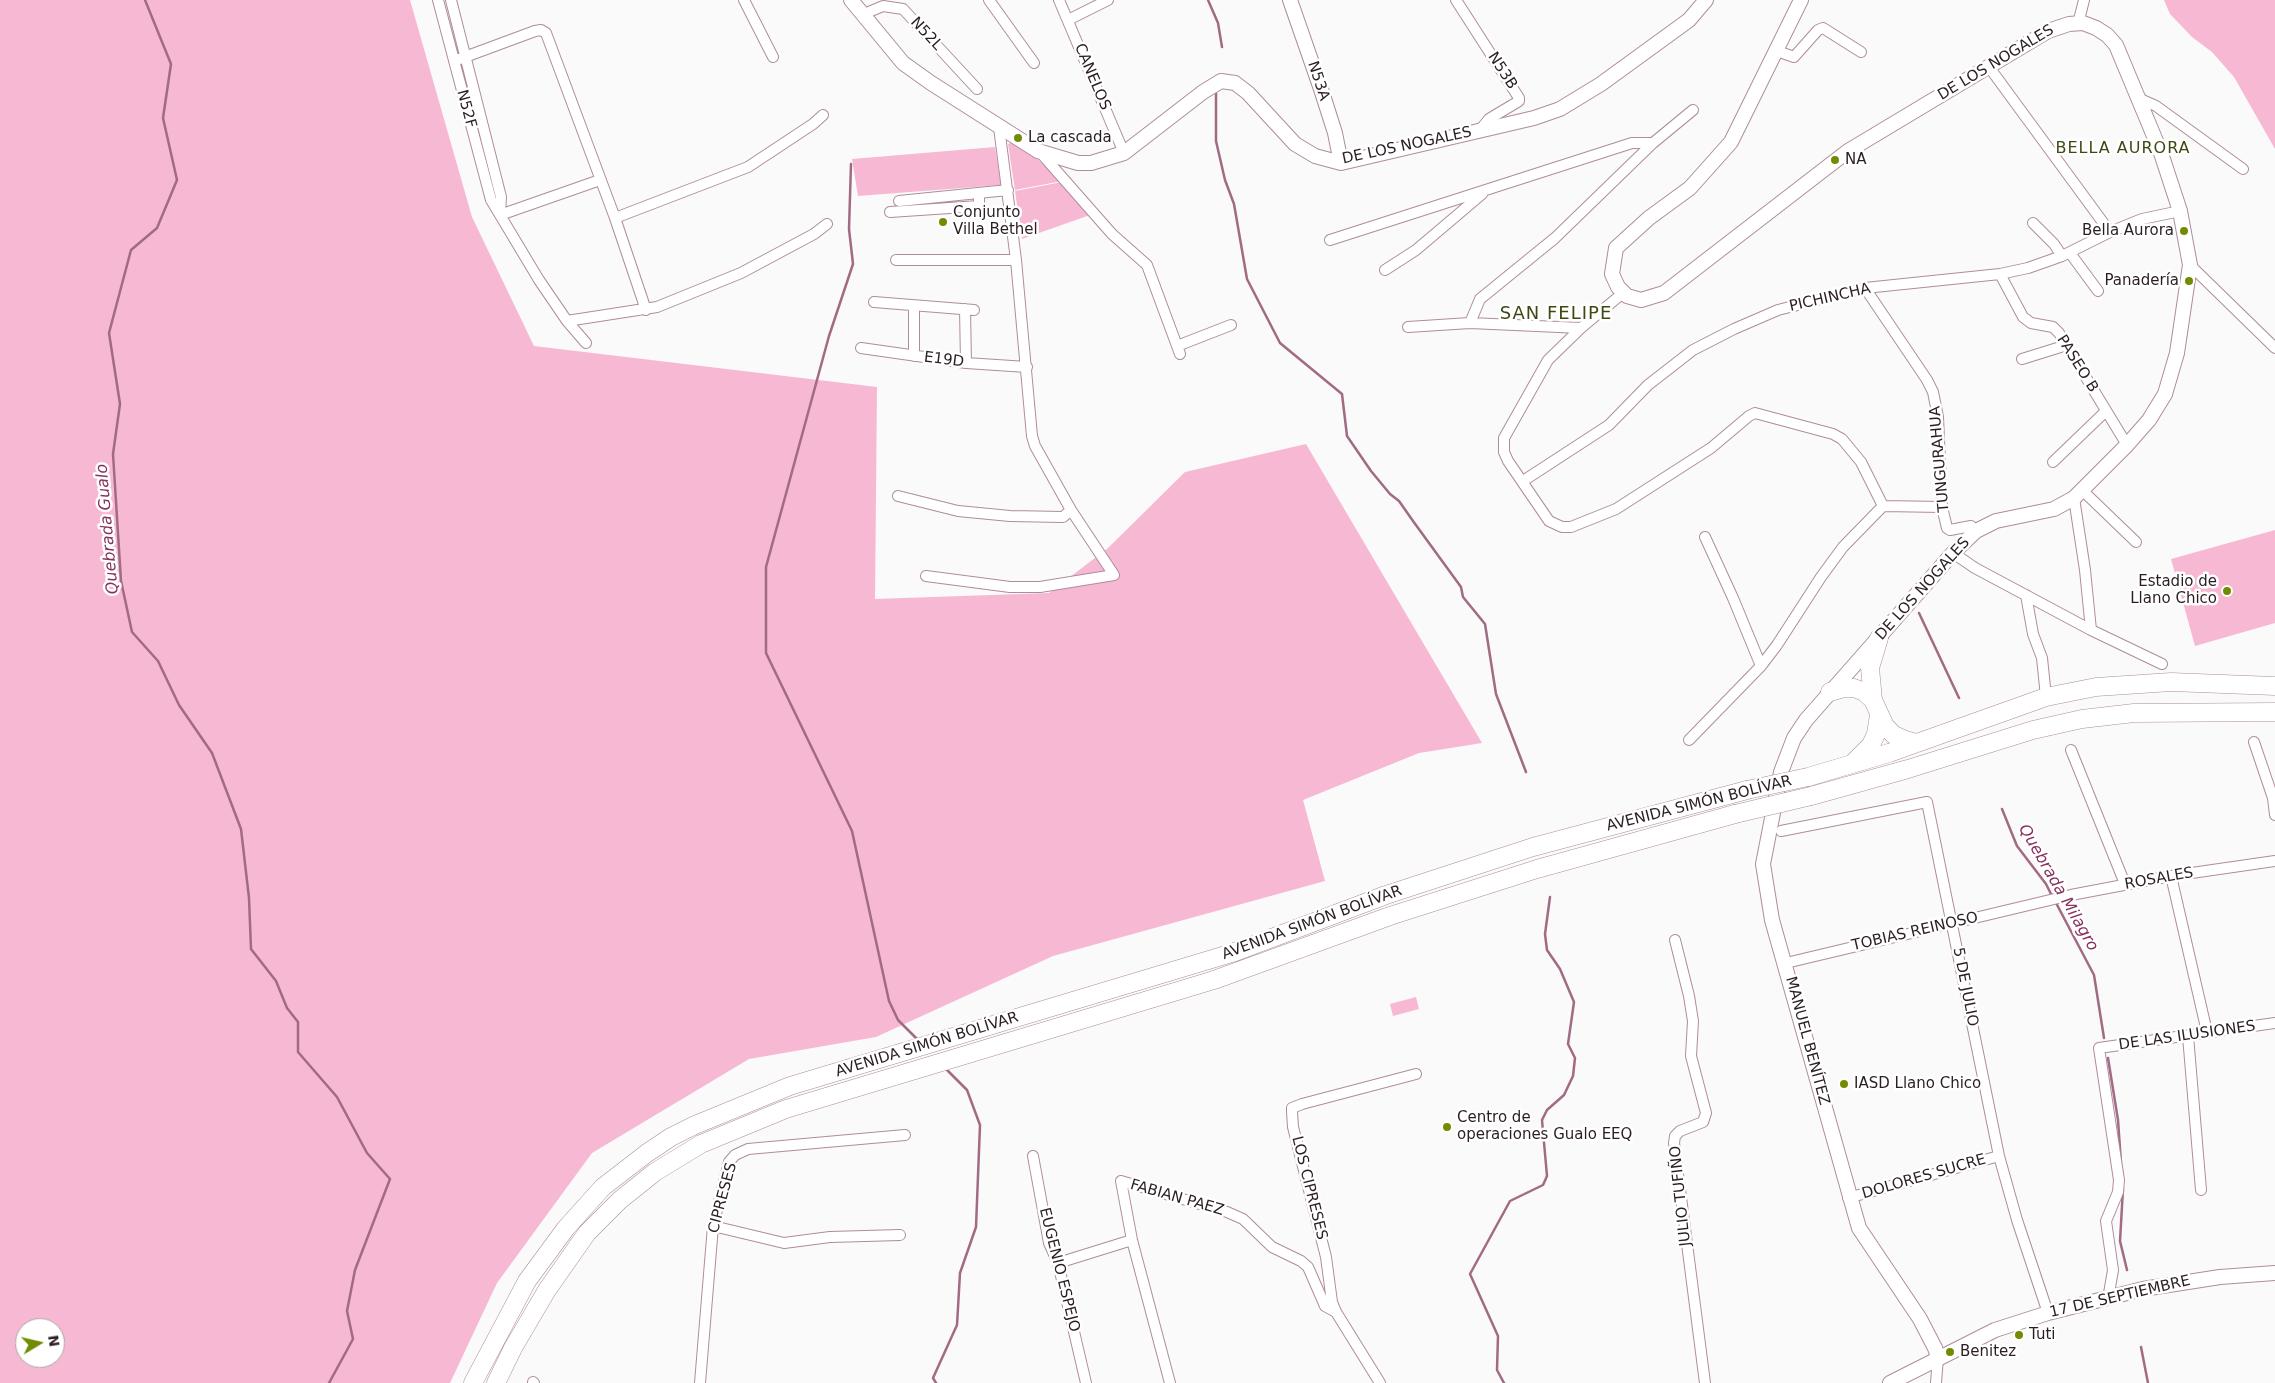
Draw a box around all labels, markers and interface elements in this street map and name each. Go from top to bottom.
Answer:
street label: N52L [906,14,946,54]
street label: DE LOS NOGALES [1935,21,2057,105]
street label: CANELOS [1070,41,1114,113]
street label: N53B [1483,49,1521,93]
street label: N53A [1303,59,1333,103]
street label: N52F [452,88,480,130]
street label: DE LOS NOGALES [1341,123,1473,169]
place label: La cascada [1028,129,1112,147]
marker: La cascada [1012,132,1024,144]
district label: BELLA AURORA [2054,139,2192,159]
place label: NA [1845,151,1866,169]
marker: NA [1829,154,1841,166]
place label: Conjunto Villa Bethel [953,204,1038,239]
marker: Conjunto Villa Bethel [937,216,949,228]
place label: Bella Aurora [2082,222,2174,240]
marker: Bella Aurora [2178,225,2190,237]
place label: Panadería [2104,272,2179,290]
marker: Panadería [2183,275,2195,287]
street label: PICHINCHA [1788,280,1872,316]
district label: SAN FELIPE [1498,303,1614,325]
street label: PASEO B [2052,332,2102,396]
street label: E19D [923,349,965,371]
street label: TUNGURAHUA [1926,405,1954,513]
water label: Quebrada Gualo [93,463,123,595]
street label: DE LOS NOGALES [1872,534,1974,644]
place label: Estadio de Llano Chico [2130,573,2217,608]
marker: Estadio de Llano Chico [2221,585,2233,597]
street label: AVENIDA SIMÓN BOLÍVAR [1605,772,1793,836]
water label: Quebrada Milagro [2014,821,2102,955]
street label: ROSALES [2123,864,2195,894]
street label: AVENIDA SIMÓN BOLÍVAR [1220,882,1404,964]
street label: TOBIAS REINOSO [1850,909,1980,955]
street label: 5 DE JULIO [1949,946,1981,1028]
street label: MANUEL BENÍTEZ [1781,975,1833,1107]
street label: AVENIDA SIMÓN BOLÍVAR [833,1009,1021,1081]
street label: DE LAS ILUSIONES [2117,1017,2257,1055]
place label: IASD Llano Chico [1854,1075,1981,1093]
marker: IASD Llano Chico [1838,1078,1850,1090]
place label: Centro de operaciones Gualo EEQ [1457,1109,1632,1144]
marker: Centro de operaciones Gualo EEQ [1441,1121,1453,1133]
street label: LOS CIPRESES [1287,1134,1331,1242]
street label: JULIO TUFIÑO [1667,1145,1695,1247]
street label: DOLORES SUCRE [1860,1151,1988,1203]
street label: CIPRESES [705,1161,741,1235]
street label: FABIAN PAEZ [1128,1176,1226,1220]
street label: EUGENIO ESPEJO [1035,1206,1083,1334]
street label: 17 DE SEPTIEMBRE [2048,1272,2192,1322]
north arrow [15,1318,65,1368]
place label: Tuti [2029,1326,2055,1344]
marker: Tuti [2013,1329,2025,1341]
text: N [45,1334,63,1348]
place label: Benitez [1960,1343,2016,1361]
marker: Benitez [1944,1346,1956,1358]

